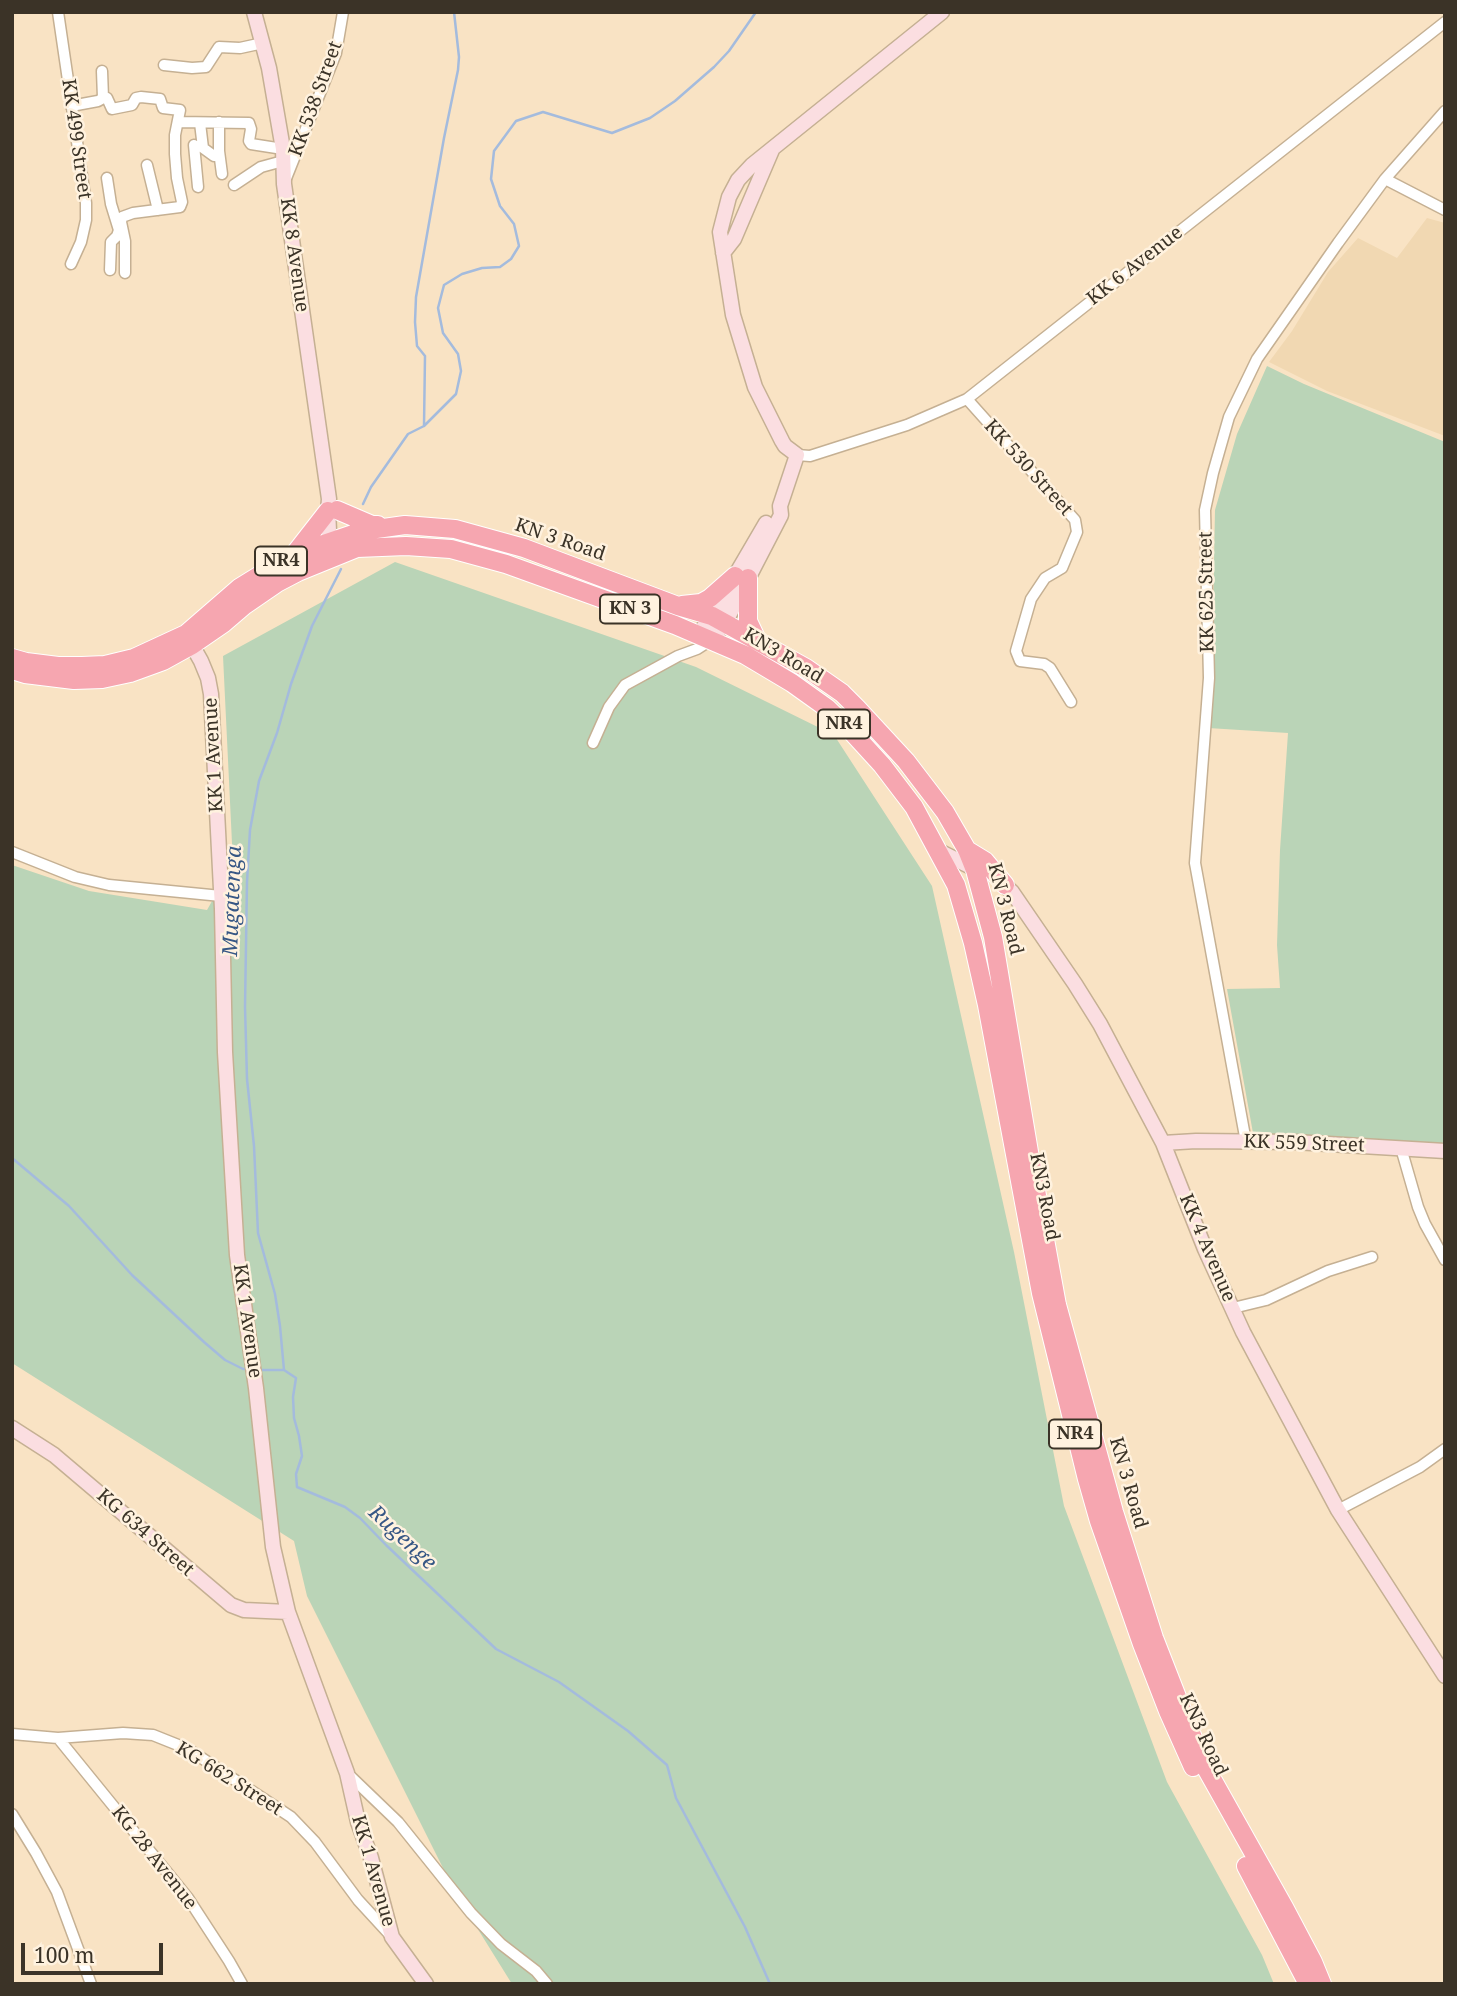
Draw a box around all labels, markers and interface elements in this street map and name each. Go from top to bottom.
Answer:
street label: KK 538 Street [285,38,347,160]
street label: KK 499 Street [56,77,96,201]
street label: KK 8 Avenue [275,196,313,314]
street label: KK 6 Avenue [1083,222,1187,310]
street label: KK 530 Street [979,415,1077,521]
street label: KN 3 Road [512,514,608,566]
street label: KK 625 Street [1195,531,1219,653]
road number: NR4 [255,546,307,576]
road number: KN 3 [600,594,660,624]
street label: KN3 Road [739,623,827,689]
street label: KK 1 Avenue [200,697,228,813]
road number: NR4 [818,710,870,738]
water label: Mugatenga [218,845,248,957]
street label: KN 3 Road [983,861,1027,957]
street label: KK 559 Street [1243,1130,1365,1158]
street label: KN3 Road [1024,1151,1064,1243]
street label: KK 4 Avenue [1174,1191,1240,1305]
street label: KK 1 Avenue [228,1262,266,1380]
road number: NR4 [1049,1420,1101,1448]
street label: KN 3 Road [1104,1435,1152,1531]
street label: KG 634 Street [92,1485,198,1581]
water label: Rugenge [363,1500,441,1576]
street label: KN3 Road [1174,1690,1232,1780]
street label: KG 662 Street [172,1737,286,1821]
street label: KG 28 Avenue [106,1802,202,1914]
street label: KK 1 Avenue [346,1813,400,1929]
scale bar [24,1930,166,1974]
text: 100 m [34,1941,95,1969]

